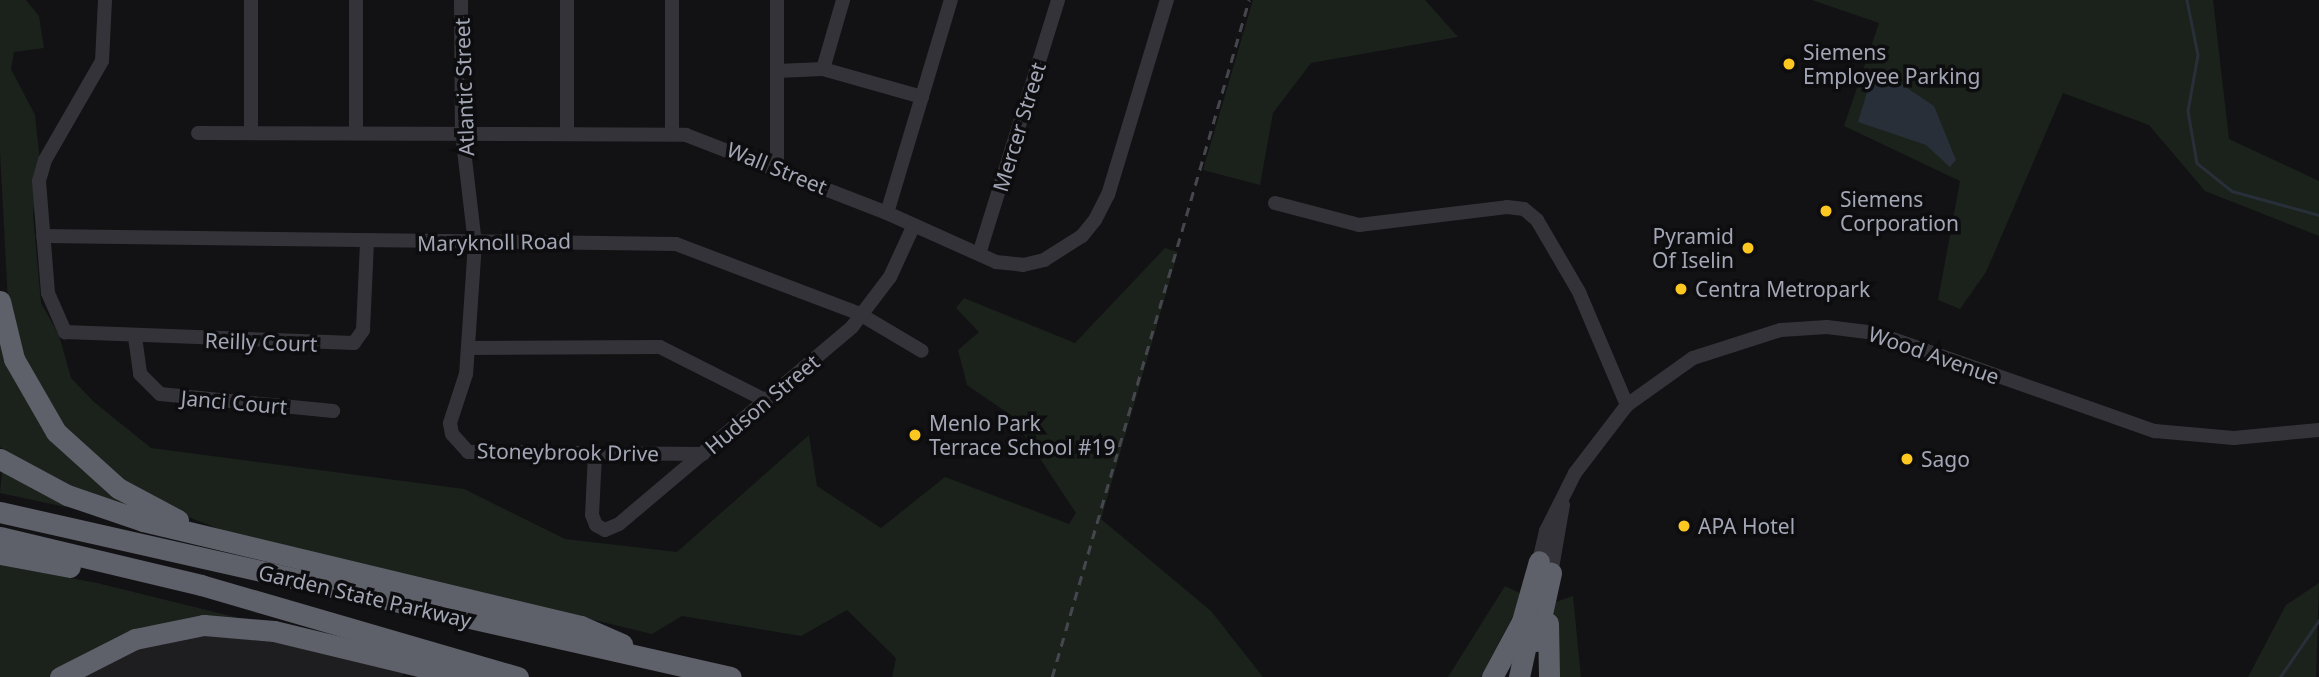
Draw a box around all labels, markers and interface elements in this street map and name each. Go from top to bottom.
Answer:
street label: Atlantic Street [449,17,479,157]
place label: Siemens Employee Parking [1803,39,1980,89]
marker: Siemens Employee Parking [1781,56,1797,72]
street label: Mercer Street [987,59,1051,195]
street label: Wall Street [723,136,831,200]
place label: Siemens Corporation [1840,186,1959,236]
marker: Siemens Corporation [1818,203,1834,219]
place label: Pyramid Of Iselin [1652,223,1734,273]
street label: Maryknoll Road [417,228,571,256]
marker: Pyramid Of Iselin [1740,240,1756,256]
place label: Centra Metropark [1695,276,1870,302]
marker: Centra Metropark [1673,281,1689,297]
street label: Wood Avenue [1865,321,2003,389]
street label: Reilly Court [204,327,318,357]
street label: Hudson Street [700,349,824,459]
street label: Janci Court [180,385,288,419]
place label: Menlo Park Terrace School #19 [929,410,1116,460]
marker: Menlo Park Terrace School #19 [907,427,923,443]
street label: Stoneybrook Drive [477,438,659,466]
place label: Sago [1921,446,1970,472]
marker: Sago [1899,451,1915,467]
place label: APA Hotel [1698,513,1795,539]
marker: APA Hotel [1676,518,1692,534]
street label: Garden State Parkway [256,559,474,633]

